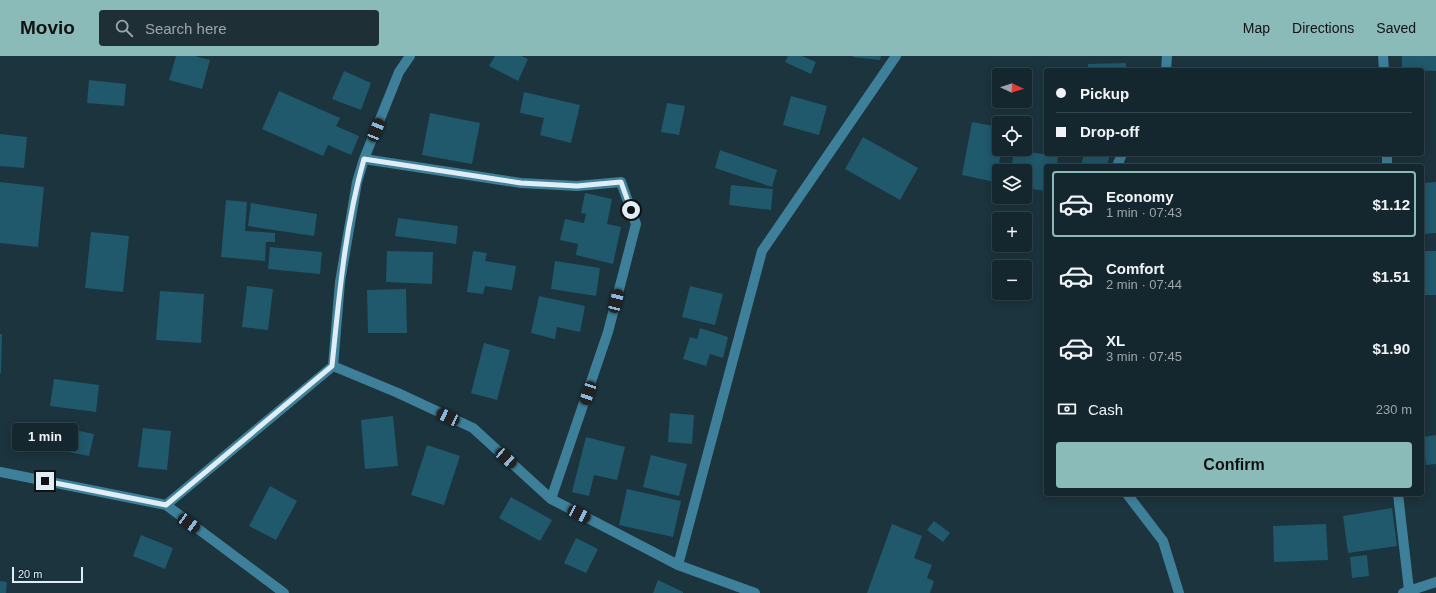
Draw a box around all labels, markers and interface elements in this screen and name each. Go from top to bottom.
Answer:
search box [99,10,379,46]
text: Movio [20,17,75,38]
icon: search [113,17,135,39]
text: Search here [145,20,227,37]
text: Map [1243,20,1270,36]
text: Directions [1292,20,1354,36]
text: Saved [1376,20,1416,36]
north arrow [992,68,1032,108]
map controls [992,68,1032,300]
text: Pickup [1080,85,1129,102]
button: locate [992,116,1032,156]
car [366,117,386,143]
text: Drop-off [1080,123,1139,140]
button: layers [992,164,1032,204]
icon: car [1058,186,1094,222]
text: Economy [1106,188,1174,205]
text: $1.12 [1372,196,1410,213]
route start [622,201,640,219]
text: 1 min · 07:43 [1106,205,1182,220]
button: + [992,212,1032,252]
icon: car [1058,258,1094,294]
button: − [992,260,1032,300]
text: Comfort [1106,260,1164,277]
text: $1.51 [1372,268,1410,285]
text: 2 min · 07:44 [1106,277,1182,292]
car [607,288,625,314]
icon: car [1058,330,1094,366]
text: XL [1106,332,1125,349]
text: $1.90 [1372,340,1410,357]
text: 3 min · 07:45 [1106,349,1182,364]
car [578,380,598,406]
icon: cash [1056,398,1078,420]
text: Cash [1088,401,1123,418]
text: 230 m [1376,402,1412,417]
car [435,406,461,428]
callout: 1 min [12,423,78,451]
text: 1 min [28,429,62,444]
button: Confirm [1056,442,1412,488]
car [493,446,519,470]
route end [36,472,54,490]
car [566,503,592,525]
car [176,511,202,535]
scale bar [12,565,83,584]
text: 20 m [18,568,42,580]

